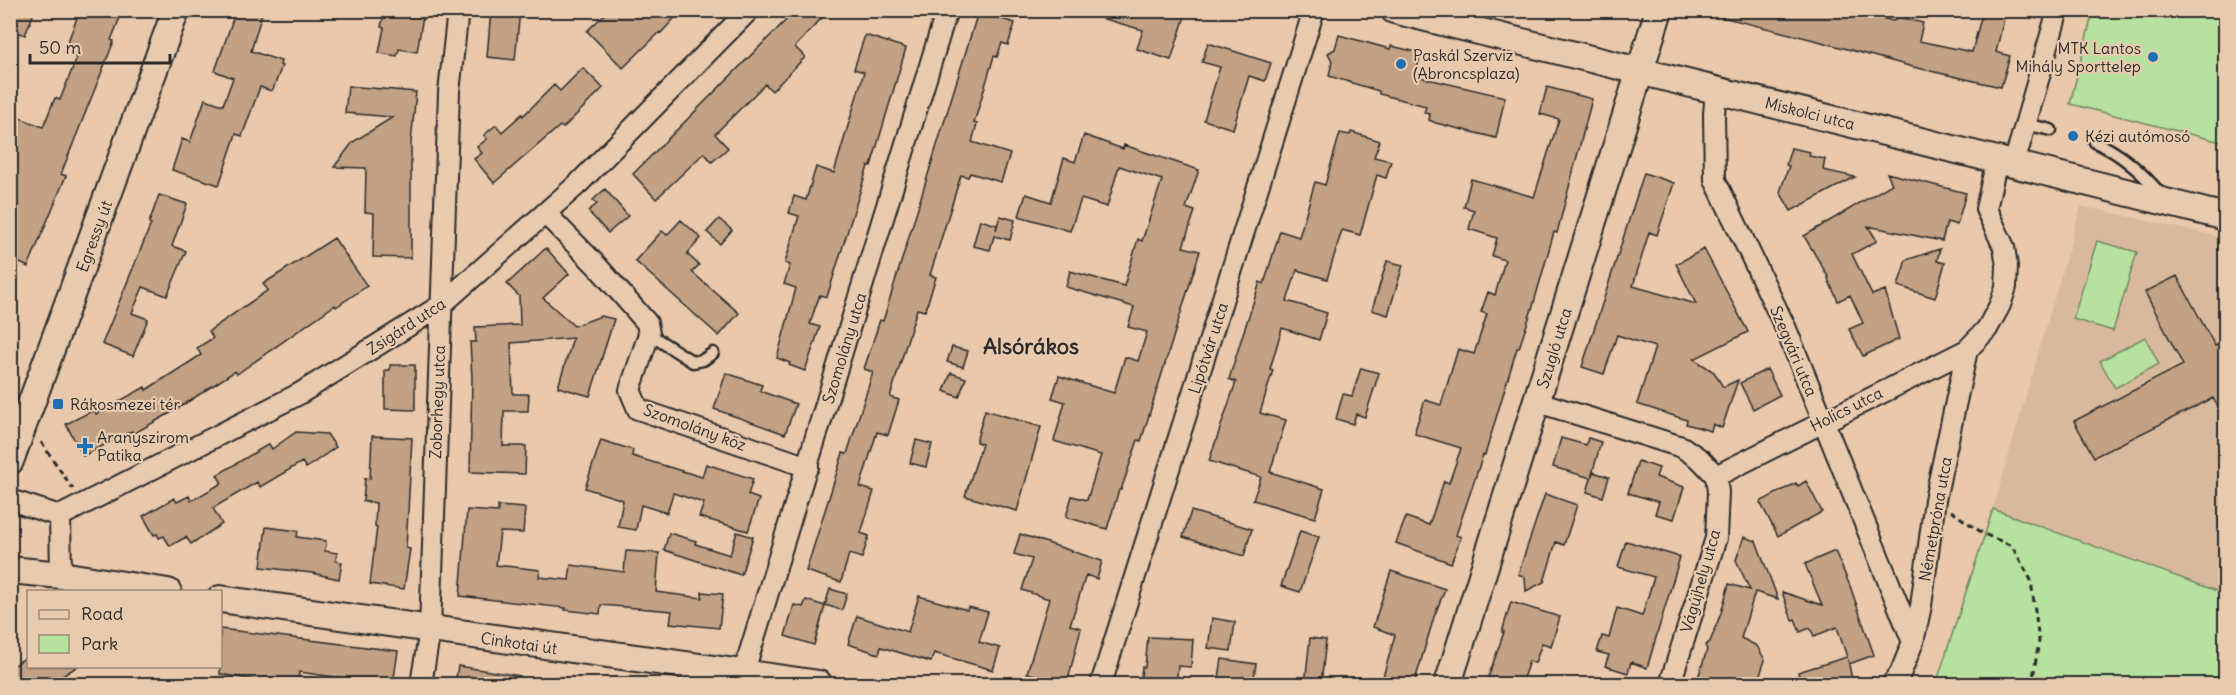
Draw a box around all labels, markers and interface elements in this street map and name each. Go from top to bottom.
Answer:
scale bar [30,27,170,65]
text: 50 m [39,36,81,59]
place label: MTK Lantos Mihály Sporttelep [2016,38,2141,76]
place label: Paskál Szerviz (Abroncsplaza) [1413,45,1520,83]
marker: MTK Lantos Mihály Sporttelep [2146,50,2160,64]
marker: Paskál Szerviz (Abroncsplaza) [1394,57,1408,71]
street label: Miskolci utca [1763,92,1857,134]
place label: Kézi autómosó [2085,126,2190,146]
marker: Kézi autómosó [2066,129,2080,143]
street label: Egressy út [72,197,116,275]
street label: Szomolány utca [818,290,870,406]
street label: Zsigárd utca [363,293,449,359]
street label: Lipótvár utca [1184,300,1232,396]
street label: Szegvári utca [1766,303,1822,399]
street label: Szugló utca [1532,305,1576,391]
district label: Alsórákos [983,332,1079,360]
street label: Zoborhegy utca [425,345,449,459]
street label: Holics utca [1806,382,1886,436]
place label: Rákosmezei tér [70,394,180,414]
marker: Rákosmezei tér [51,397,65,411]
street label: Szomolány köz [641,399,749,455]
place label: Aranyszirom Patika [97,427,189,465]
marker: Aranyszirom Patika [78,439,92,453]
street label: Németpróna utca [1914,455,1956,583]
street label: Vágújhely utca [1676,527,1724,635]
legend [27,590,222,668]
text: Road [81,602,124,625]
street label: Cinkotai út [479,628,559,658]
text: Park [81,632,118,655]

